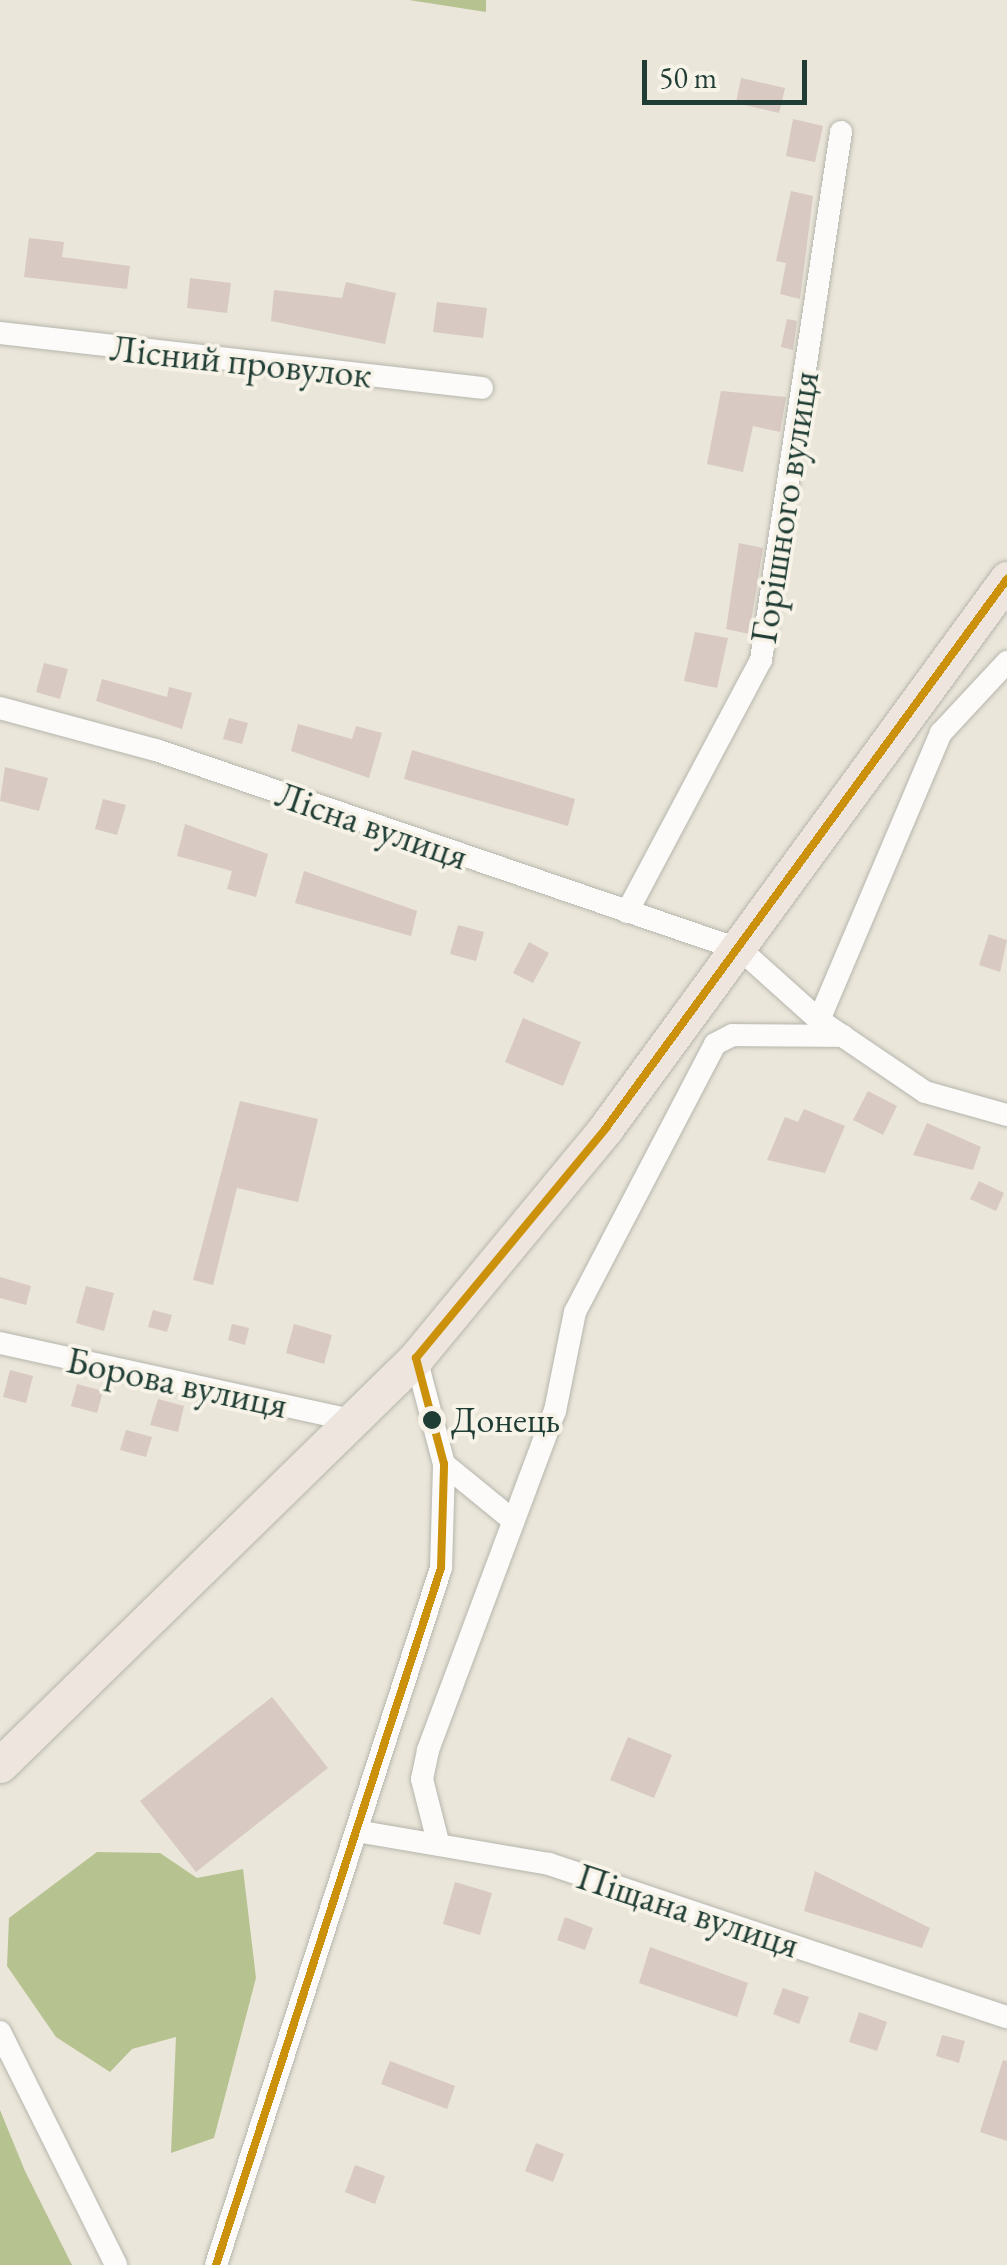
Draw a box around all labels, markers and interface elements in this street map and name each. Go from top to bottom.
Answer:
scale bar [647,40,812,102]
text: 50 m [659,58,717,97]
street label: Лісний провулок [108,325,374,397]
street label: Горішного вулиця [740,368,828,646]
street label: Лісна вулиця [270,771,474,879]
street label: Борова вулиця [62,1336,292,1428]
place label: Донець [451,1398,560,1442]
marker: Донець [422,1410,442,1430]
street label: Піщана вулиця [571,1853,805,1967]

